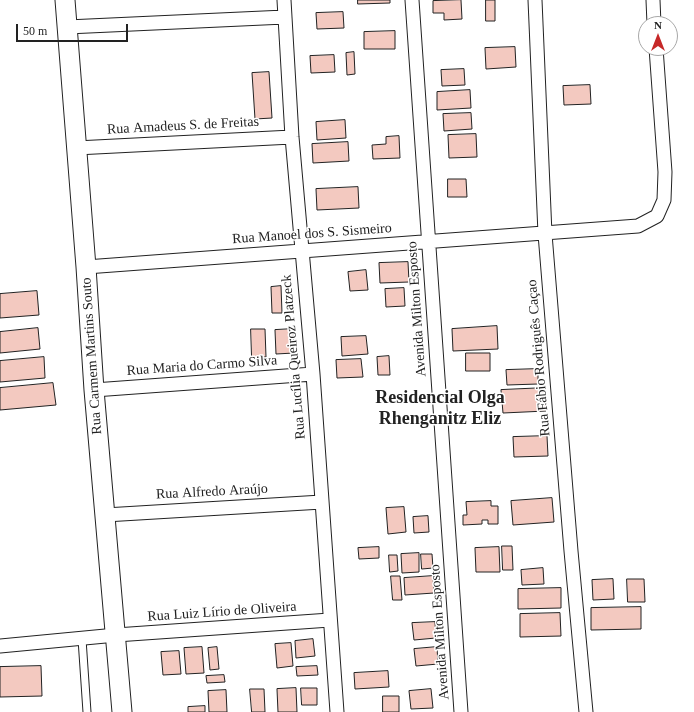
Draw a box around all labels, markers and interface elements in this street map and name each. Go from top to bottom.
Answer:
scale bar [18,16,130,42]
north arrow [638,16,678,56]
text: N [654,19,662,31]
text: 50 m [23,24,47,38]
street label: Rua Amadeus S. de Freitas [107,114,259,138]
street label: Rua Manoel dos S. Sismeiro [232,220,392,248]
street label: Avenida Milton Esposto [404,241,430,377]
street label: Rua Lucília Queiroz Platzeck [278,274,310,440]
street label: Rua Carmem Martins Souto [78,277,106,435]
street label: Rua Fábio Rodriguês Caçao [524,279,554,437]
street label: Rua Maria do Carmo Silva [126,352,278,380]
district label: Residencial Olga Rhenganitz Eliz [375,387,505,430]
street label: Rua Alfredo Araújo [156,481,268,503]
street label: Avenida Milton Esposto [427,564,453,700]
street label: Rua Luiz Lírio de Oliveira [147,598,297,626]

